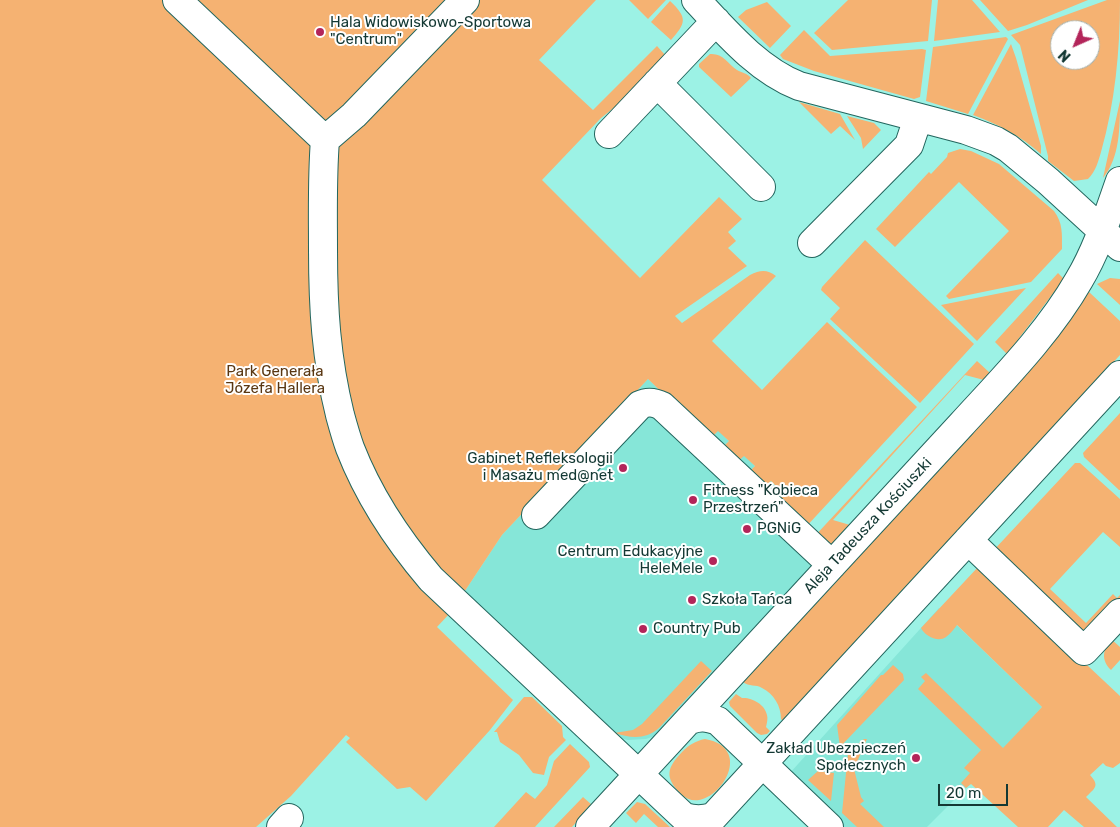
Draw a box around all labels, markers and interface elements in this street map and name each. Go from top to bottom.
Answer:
place label: Hala Widowiskowo-Sportowa "Centrum" [330,14,531,49]
north arrow [1050,20,1100,70]
marker: Hala Widowiskowo-Sportowa "Centrum" [314,26,326,38]
text: N [1055,46,1074,65]
park label: Park Generała Józefa Hallera [225,363,325,398]
place label: Gabinet Refleksologii i Masażu med@net [467,450,613,485]
street label: Aleja Tadeusza Kościuszki [800,454,936,598]
marker: Gabinet Refleksologii i Masażu med@net [617,462,629,474]
place label: Fitness "Kobieca Przestrzeń" [703,482,818,517]
marker: Fitness "Kobieca Przestrzeń" [687,494,699,506]
place label: PGNiG [757,520,801,538]
marker: PGNiG [741,523,753,535]
place label: Centrum Edukacyjne HeleMele [558,543,703,578]
marker: Centrum Edukacyjne HeleMele [707,555,719,567]
place label: Szkoła Tańca [702,591,792,609]
marker: Szkoła Tańca [686,594,698,606]
place label: Country Pub [653,620,741,638]
marker: Country Pub [637,623,649,635]
place label: Zakład Ubezpieczeń Społecznych [766,740,906,775]
marker: Zakład Ubezpieczeń Społecznych [910,752,922,764]
scale bar [940,774,1010,806]
text: 20 m [946,784,981,802]

